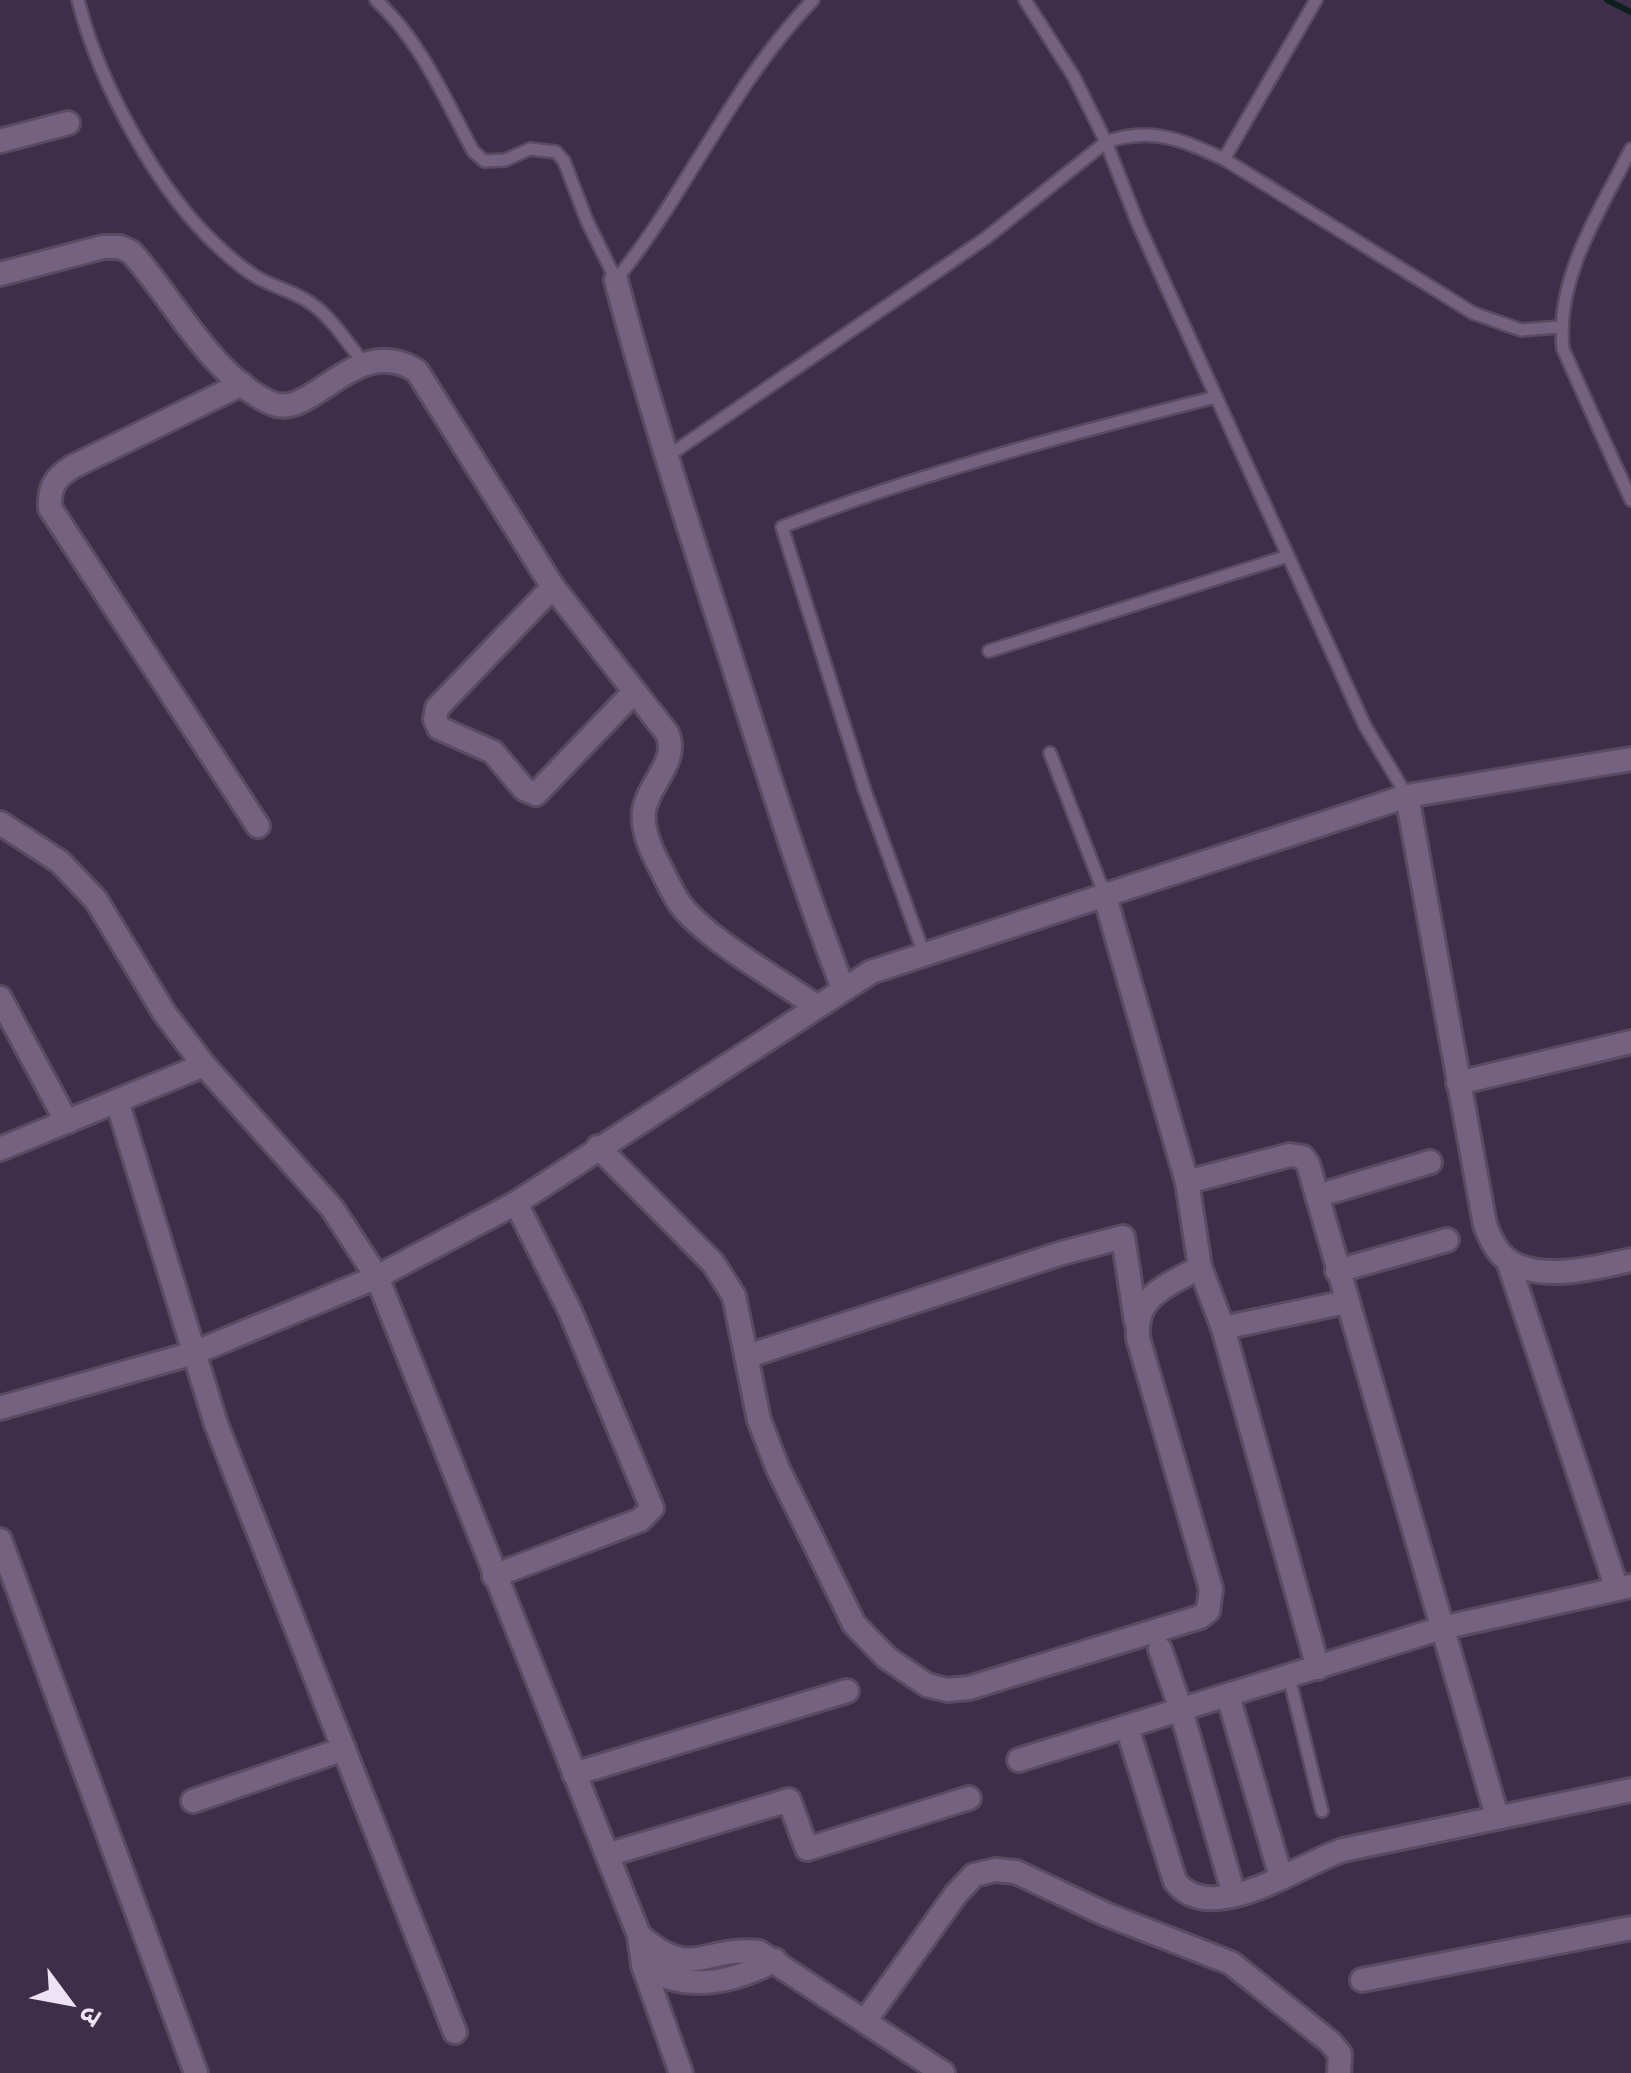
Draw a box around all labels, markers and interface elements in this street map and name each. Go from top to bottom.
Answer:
north arrow [20,1953,120,2053]
text: उ [73,2001,111,2033]

